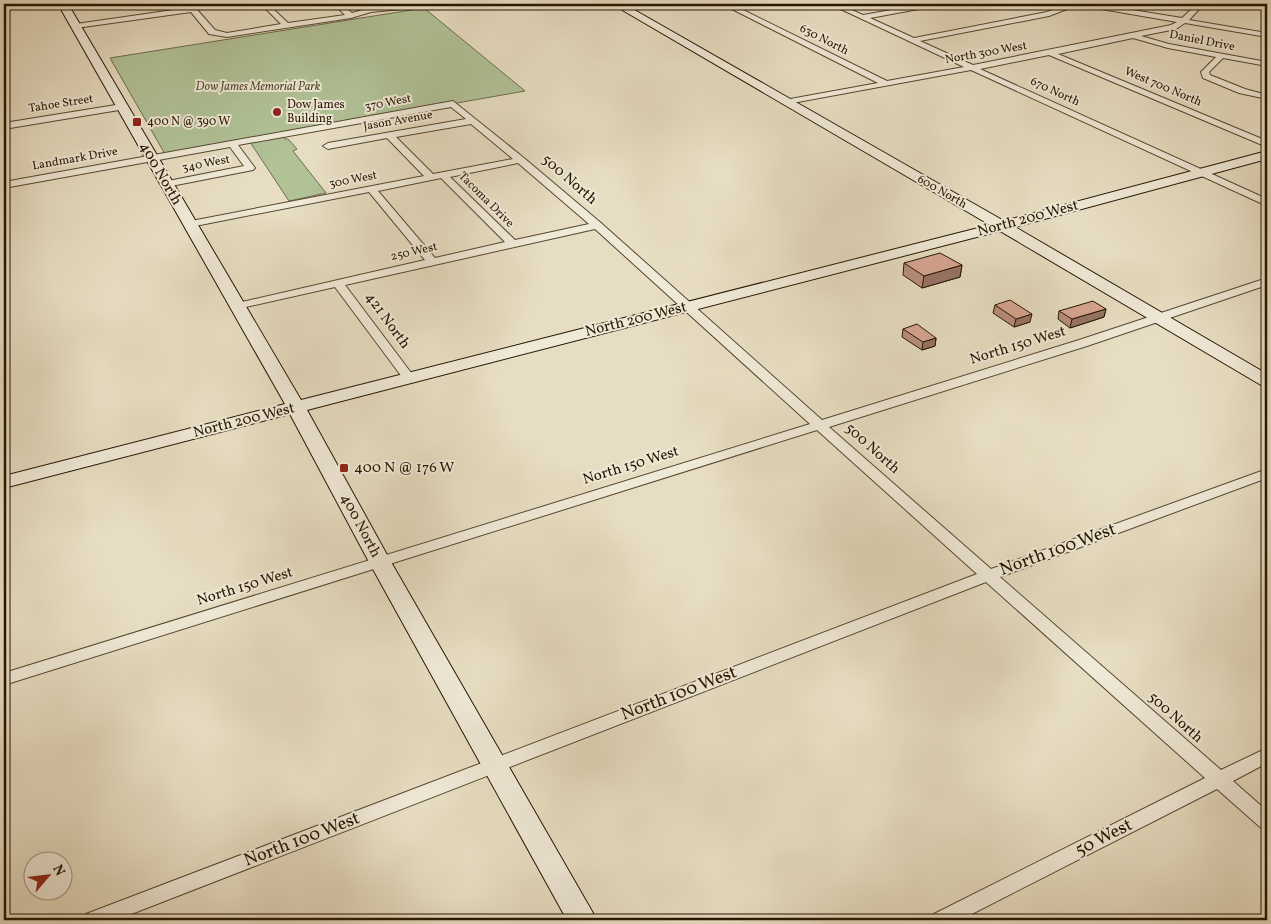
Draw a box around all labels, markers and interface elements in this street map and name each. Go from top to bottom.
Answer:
street label: 630 North [797,21,851,59]
street label: Daniel Drive [1168,27,1236,55]
street label: North 300 West [944,38,1028,68]
street label: West 700 North [1122,63,1204,111]
street label: 670 North [1028,74,1082,110]
park label: Dow James Memorial Park [196,79,321,95]
street label: Tahoe Street [27,91,95,117]
street label: 370 West [363,91,413,115]
place label: Dow James Building [287,97,345,127]
marker: Dow James Building [271,106,283,118]
street label: Jason Avenue [362,107,434,135]
place label: 400 N @ 390 W [147,114,230,130]
marker: 400 N @ 390 W [131,116,143,128]
street label: 400 North [134,139,187,209]
street label: Landmark Drive [31,144,119,174]
street label: 500 North [537,150,602,210]
street label: 340 West [181,152,231,176]
street label: 300 West [328,167,378,193]
street label: Tacoma Drive [455,169,517,231]
street label: 600 North [914,171,970,213]
street label: North 200 West [975,195,1081,243]
street label: 250 West [389,239,439,265]
street label: 421 North [359,288,415,354]
street label: North 200 West [583,297,689,343]
street label: North 150 West [967,321,1069,371]
street label: North 200 West [191,398,297,444]
street label: 500 North [840,418,904,480]
street label: North 150 West [580,441,682,491]
place label: 400 N @ 176 W [354,458,454,479]
marker: 400 N @ 176 W [338,462,350,474]
street label: 400 North [334,490,386,562]
street label: North 100 West [996,517,1120,583]
street label: North 150 West [194,562,296,612]
street label: North 100 West [617,660,741,728]
street label: 500 North [1143,687,1207,749]
street label: North 100 West [240,806,364,874]
street label: 50 West [1071,813,1137,863]
north arrow [22,852,72,902]
text: N [47,862,69,880]

